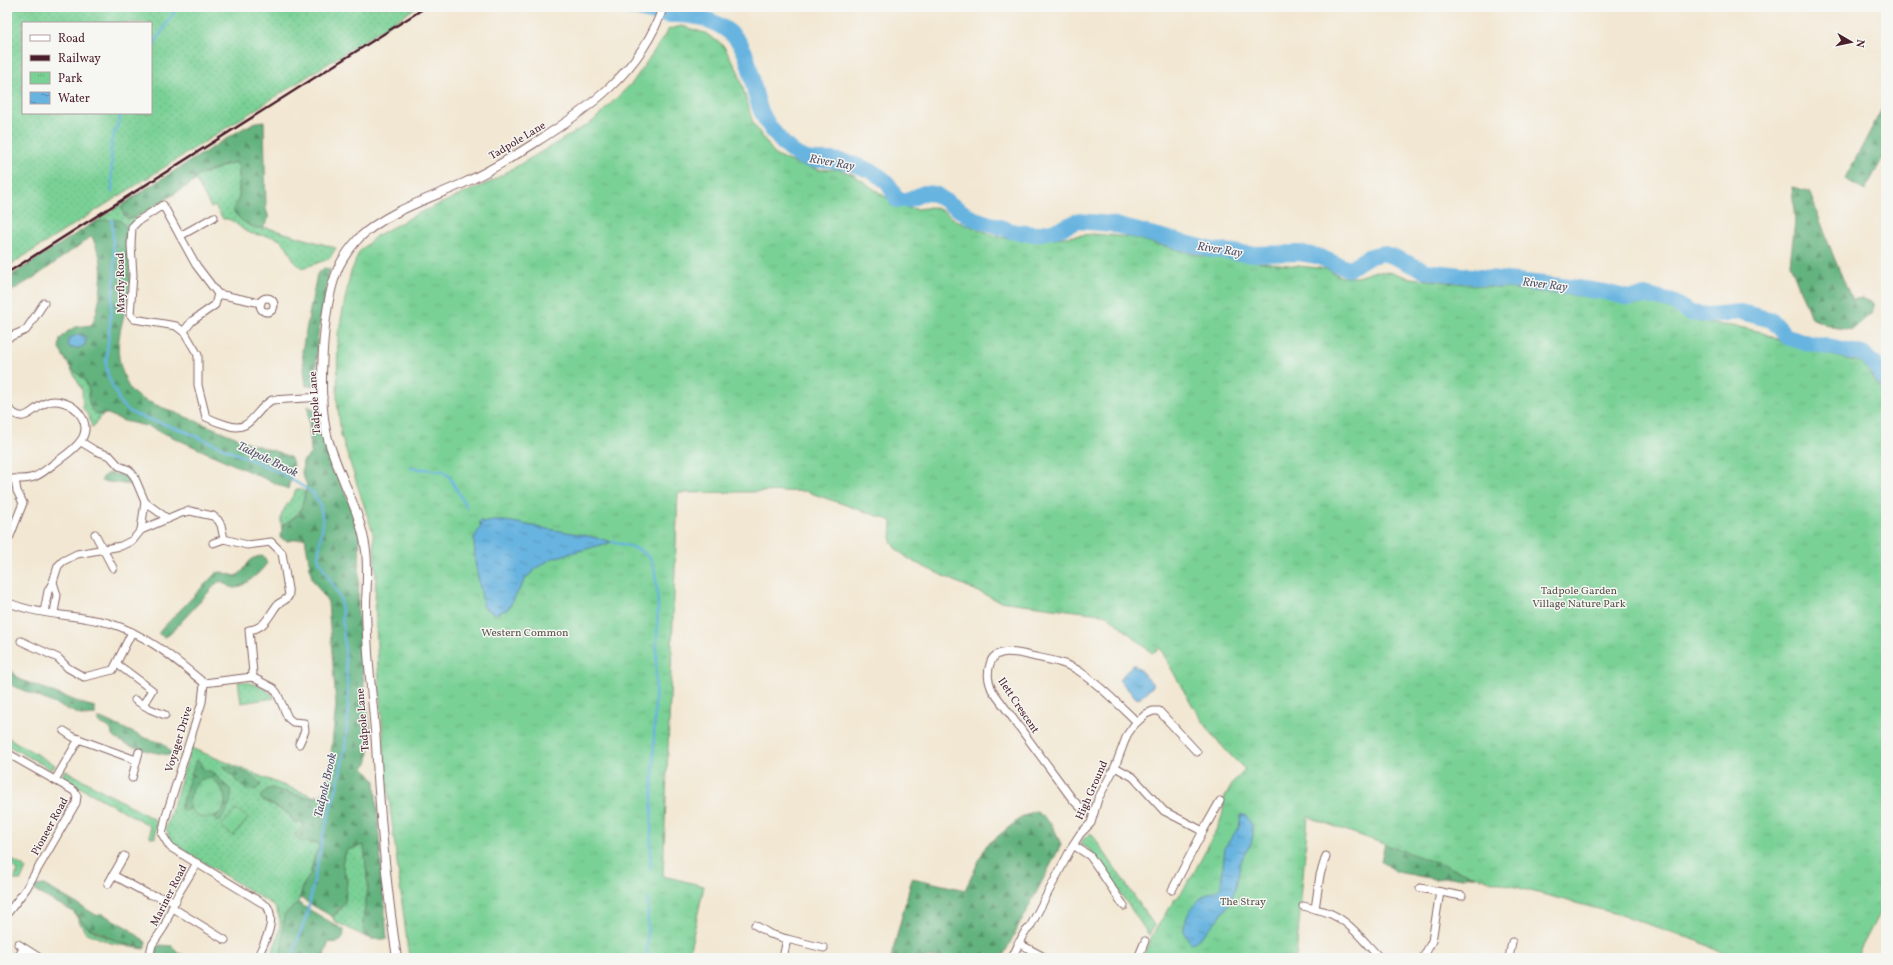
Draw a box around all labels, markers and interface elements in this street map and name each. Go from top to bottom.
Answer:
legend [22,22,152,114]
north arrow [1831,22,1871,62]
text: Road [58,31,85,47]
text: N [1851,38,1867,48]
text: Railway [58,51,101,67]
text: Park [58,71,83,87]
text: Water [58,91,90,107]
street label: Tadpole Lane [487,118,549,164]
water label: River Ray [808,151,856,175]
water label: River Ray [1196,239,1244,262]
street label: Mayfly Road [113,252,130,314]
water label: River Ray [1521,274,1569,296]
street label: Tadpole Lane [306,371,325,435]
water label: Tadpole Brook [234,438,301,482]
park label: Tadpole Garden Village Nature Park [1532,584,1626,612]
park label: Western Common [481,626,569,641]
street label: Ilett Crescent [994,675,1042,737]
street label: Tadpole Lane [353,688,374,752]
street label: Voyager Drive [162,705,197,774]
water label: Tadpole Brook [311,751,341,819]
street label: High Ground [1073,759,1112,823]
street label: Pioneer Road [28,795,72,858]
street label: Mariner Road [147,862,191,929]
park label: The Stray [1220,895,1266,910]

